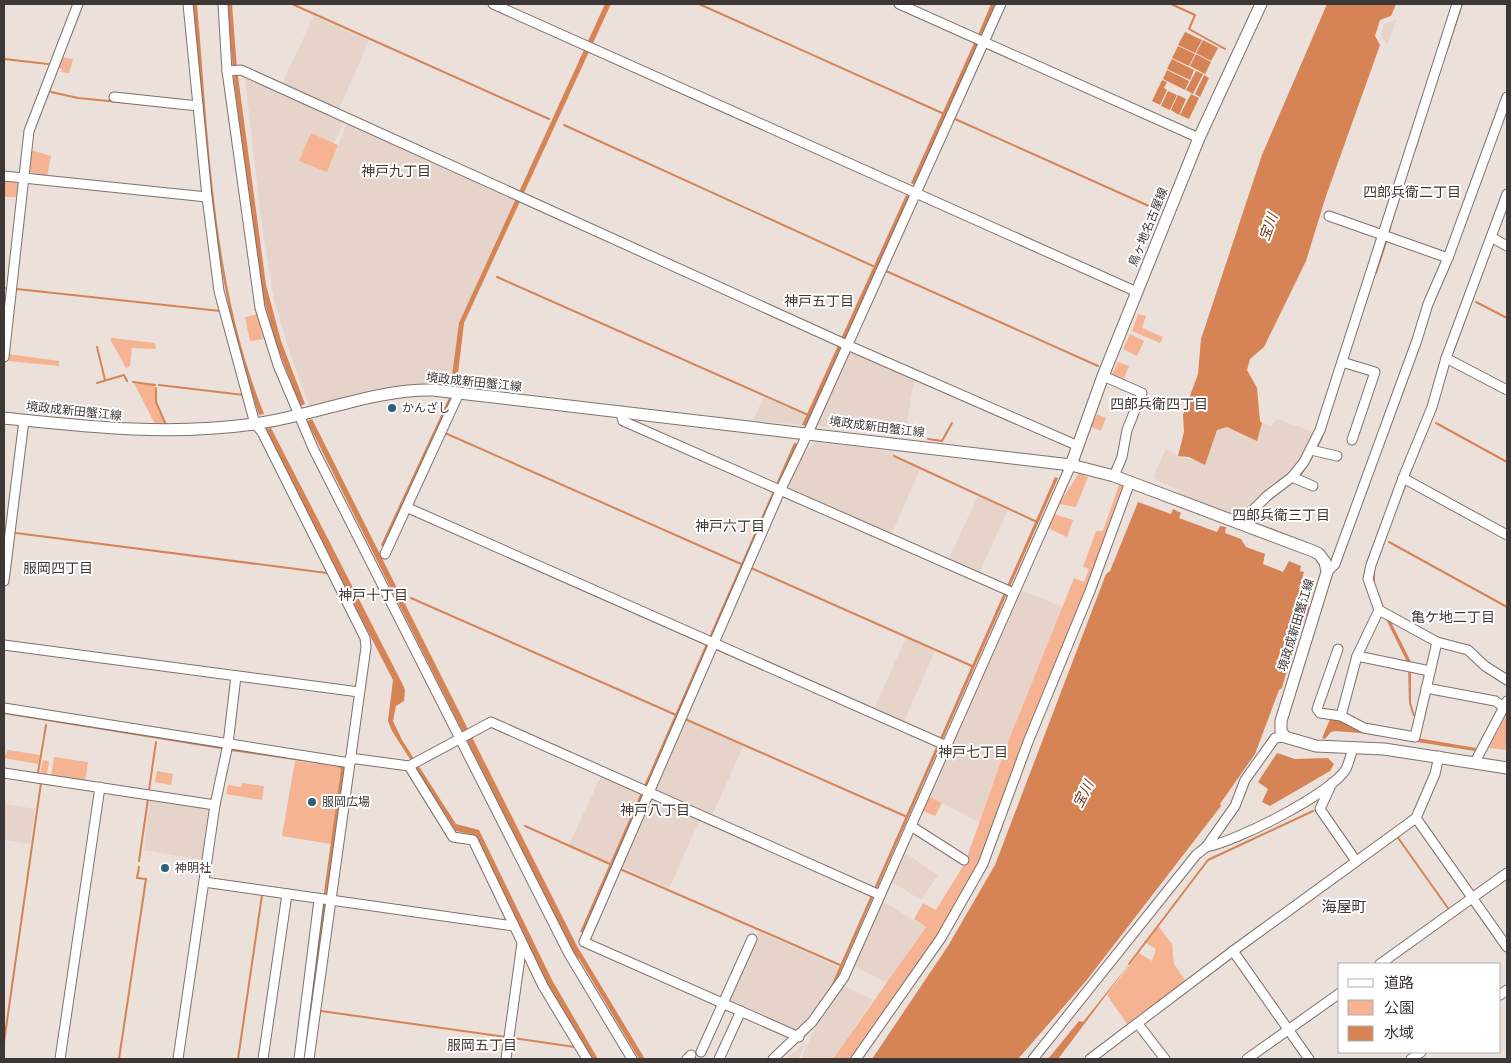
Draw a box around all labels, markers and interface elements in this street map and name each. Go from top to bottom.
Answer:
district label: 神戸九丁目 [361,161,431,180]
district label: 四郎兵衛二丁目 [1363,182,1461,201]
street label: 鳥ヶ地名古屋線 [1124,185,1171,269]
water label: 宝川 [1254,209,1282,243]
district label: 神戸五丁目 [784,291,854,310]
street label: 境政成新田蟹江線 [425,368,523,395]
district label: 四郎兵衛四丁目 [1110,394,1208,413]
street label: 境政成新田蟹江線 [25,397,123,424]
place label: かんざし [402,399,450,416]
marker: かんざし [386,402,398,414]
street label: 境政成新田蟹江線 [828,412,926,441]
district label: 四郎兵衛三丁目 [1232,505,1330,524]
district label: 神戸六丁目 [695,516,765,535]
district label: 服岡四丁目 [23,558,93,577]
street label: 境政成新田蟹江線 [1273,576,1318,673]
district label: 神戸十丁目 [338,585,408,604]
district label: 亀ケ地二丁目 [1411,607,1495,626]
district label: 神戸七丁目 [938,742,1008,761]
water label: 宝川 [1068,775,1098,811]
place label: 服岡広場 [322,793,370,810]
marker: 服岡広場 [306,796,318,808]
district label: 神戸八丁目 [620,800,690,819]
place label: 神明社 [175,859,211,876]
marker: 神明社 [159,862,171,874]
district label: 海屋町 [1321,896,1367,916]
legend [1338,963,1501,1053]
text: 道路 [1384,972,1414,992]
text: 公園 [1384,997,1414,1017]
text: 水域 [1384,1022,1414,1042]
district label: 服岡五丁目 [447,1035,517,1054]

